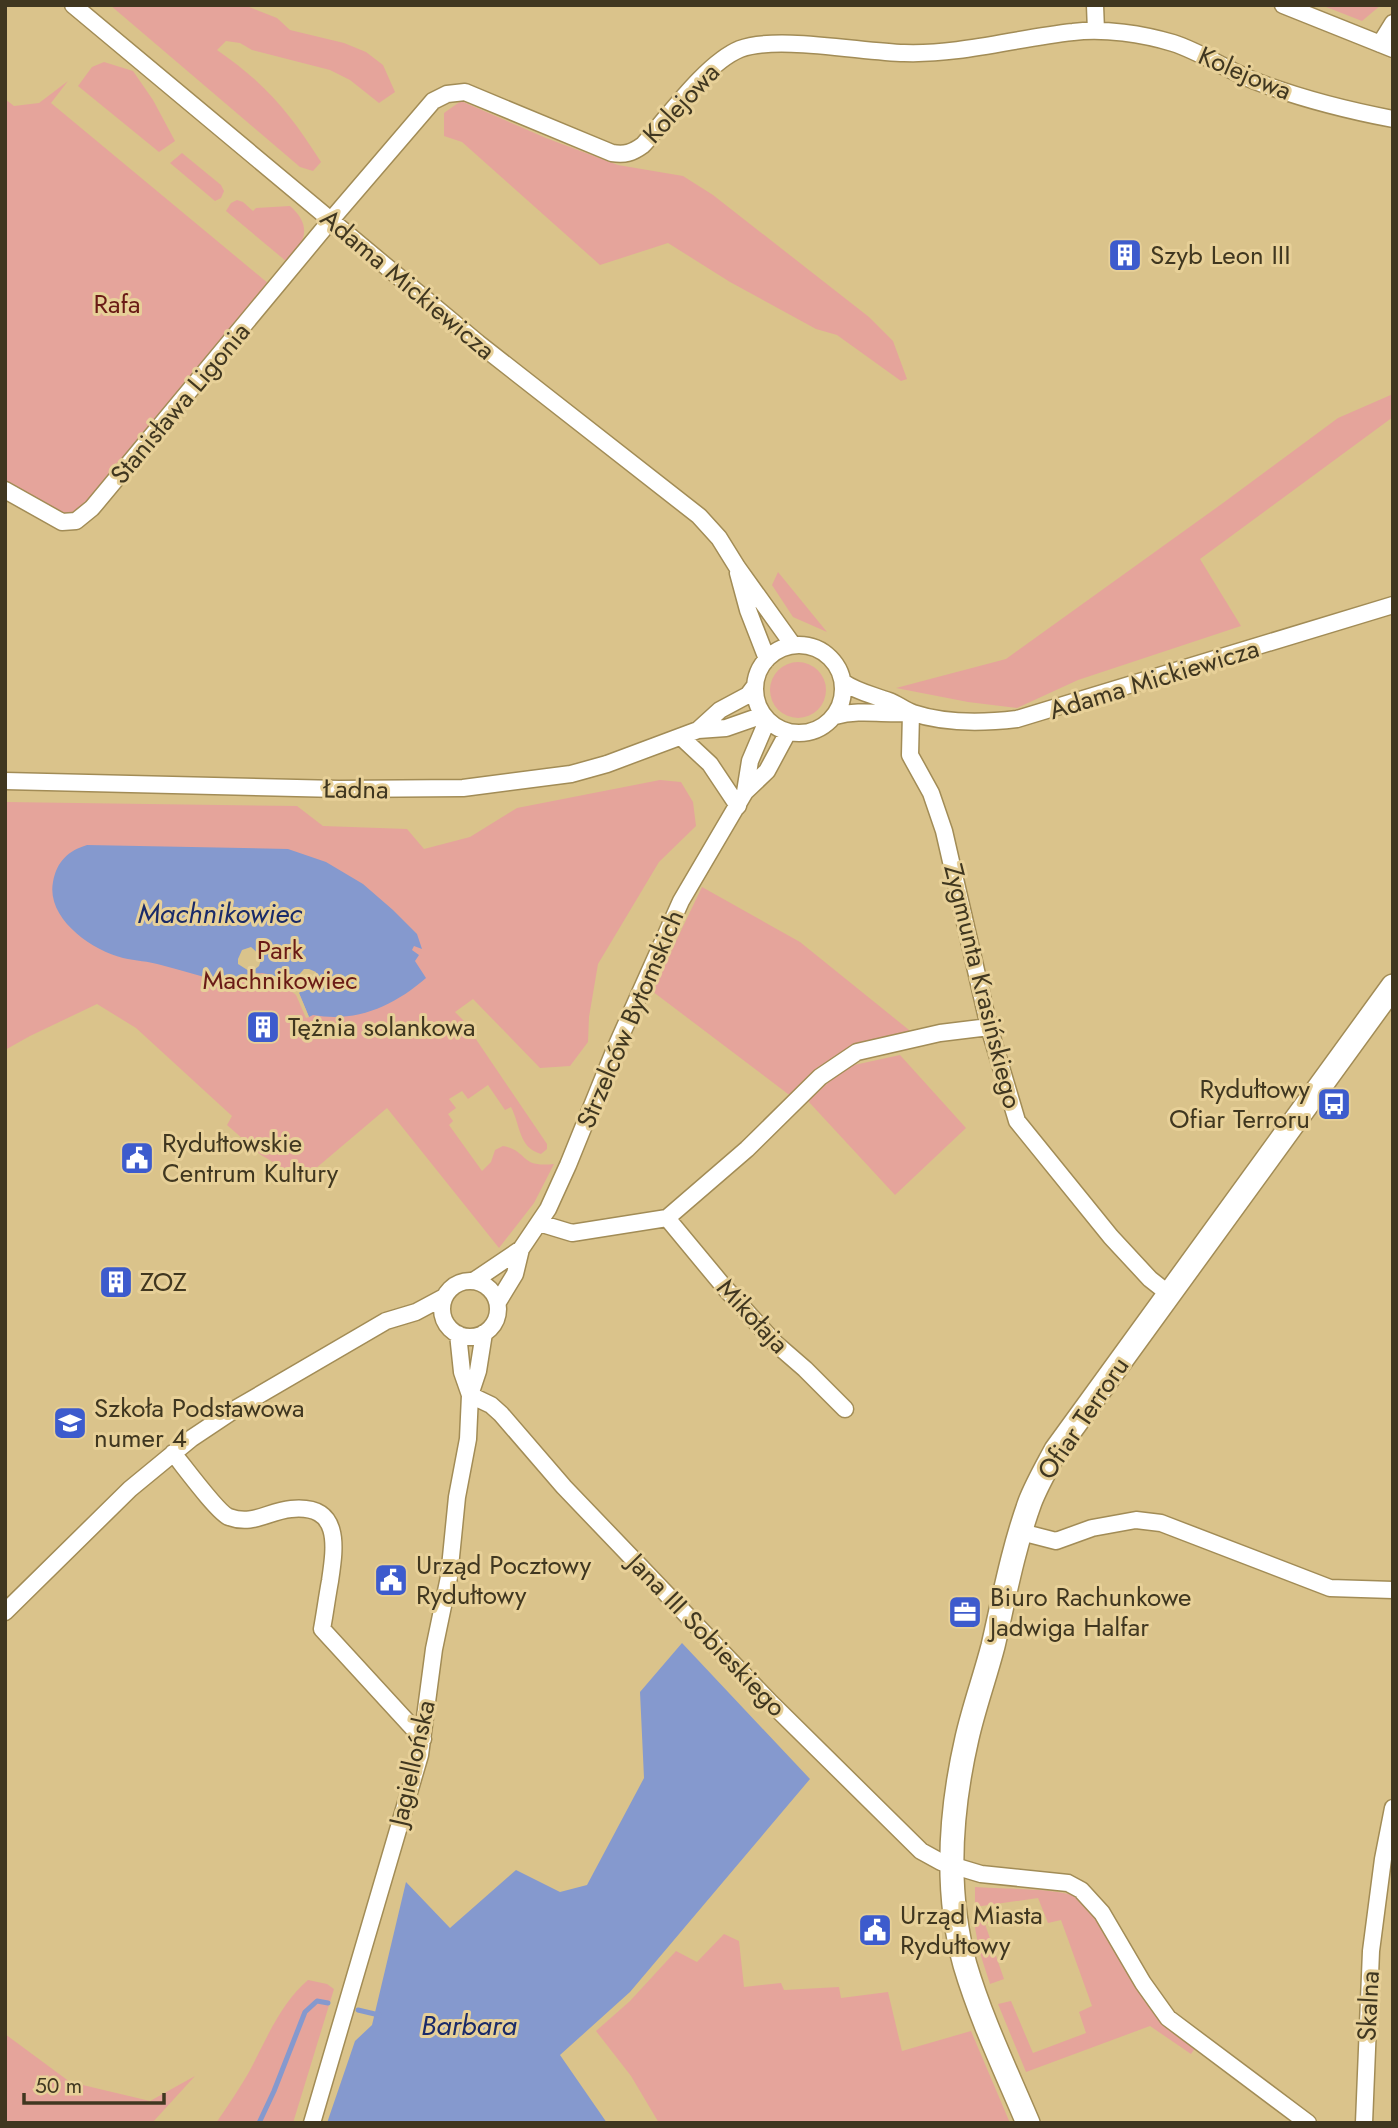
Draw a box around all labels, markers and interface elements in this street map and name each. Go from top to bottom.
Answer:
street label: Kolejowa [1192,36,1298,110]
street label: Kolejowa [634,54,728,152]
street label: Adama Mickiewicza [312,199,504,369]
building icon: Szyb Leon III [1106,236,1144,274]
place label: Szyb Leon III [1150,236,1291,274]
park label: Rafa [93,285,141,323]
street label: Stanisława Ligonia [101,314,259,492]
street label: Adama Mickiewicza [1044,629,1264,729]
street label: Ładna [322,769,389,809]
street label: Zygmunta Krasińskiego [934,860,1032,1112]
water label: Machnikowiec [138,893,302,934]
street label: Strzelców Bytomskich [567,904,693,1134]
park label: Park Machnikowiec [202,931,358,999]
building icon: Tężnia solankowa [244,1008,282,1046]
place label: Tężnia solankowa [288,1008,475,1046]
place label: Rydułtowy Ofiar Terroru [1169,1070,1311,1138]
bus stop icon: Rydułtowy Ofiar Terroru [1315,1085,1353,1123]
place label: Rydułtowskie Centrum Kultury [162,1124,339,1192]
public building icon: Rydułtowskie Centrum Kultury [118,1139,156,1177]
building icon: ZOZ [97,1263,135,1301]
place label: ZOZ [140,1263,187,1301]
street label: Mikołaja [708,1270,798,1362]
street label: Ofiar Terroru [1028,1349,1138,1487]
place label: Szkoła Podstawowa numer 4 [94,1389,305,1457]
school or university icon: Szkoła Podstawowa numer 4 [51,1404,89,1442]
street label: Jana III Sobieskiego [617,1543,795,1725]
place label: Urząd Pocztowy Rydułtowy [416,1546,592,1614]
public building icon: Urząd Pocztowy Rydułtowy [372,1561,410,1599]
place label: Biuro Rachunkowe Jadwiga Halfar [987,1578,1191,1646]
office icon: Biuro Rachunkowe Jadwiga Halfar [946,1593,984,1631]
street label: Jagiellońska [378,1696,445,1833]
place label: Urząd Miasta Rydułtowy [900,1896,1043,1964]
public building icon: Urząd Miasta Rydułtowy [856,1911,894,1949]
street label: Skalna [1347,1970,1389,2042]
water label: Barbara [421,2005,517,2046]
scale bar [24,2062,164,2106]
text: 50 m [35,2071,82,2101]

